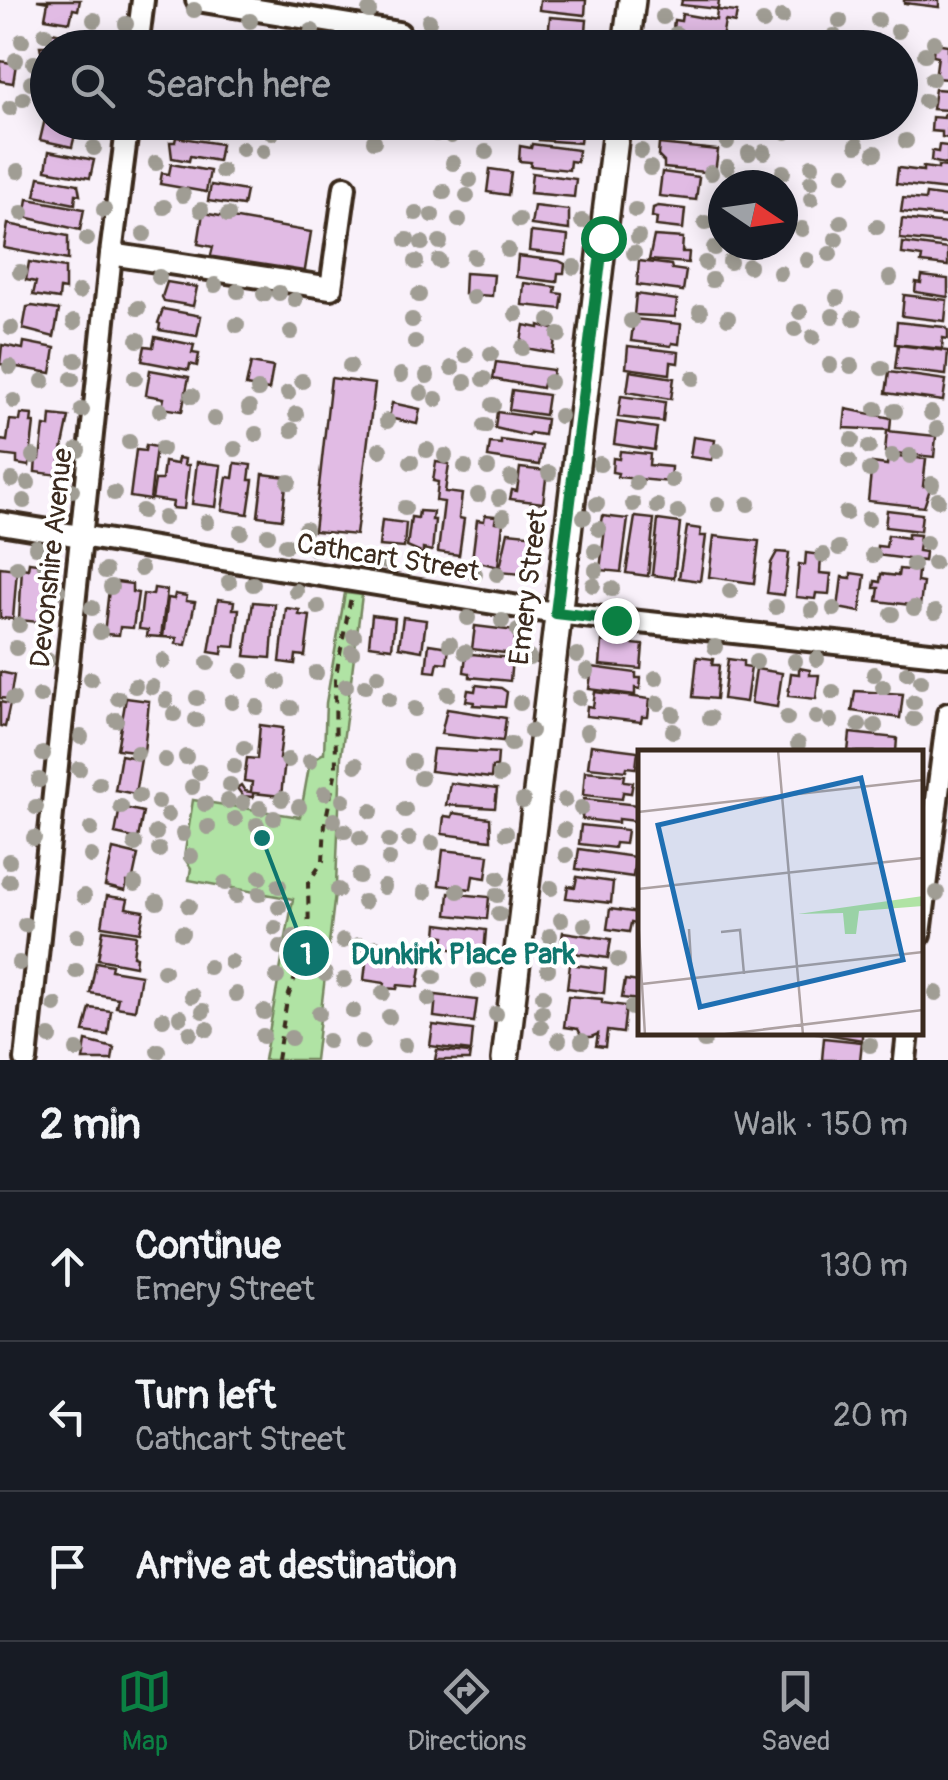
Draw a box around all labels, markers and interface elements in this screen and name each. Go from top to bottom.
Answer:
search box [30,30,918,140]
icon: search [65,58,120,113]
text: Search here [145,61,331,109]
north arrow [708,170,798,260]
route start [581,216,627,262]
street label: Devonshire Avenue [23,446,81,669]
street label: Emery Street [502,506,556,667]
street label: Cathcart Street [294,526,483,590]
route end [594,598,640,644]
inset map [638,750,923,1035]
callout: Dunkirk Place Park [281,923,595,983]
text: 1 [300,936,312,973]
text: Dunkirk Place Park [351,936,576,973]
text: 2 min [40,1099,141,1151]
text: Walk · 150 m [734,1105,908,1145]
text: Continue [135,1222,281,1270]
icon: ahead [40,1239,95,1294]
text: 130 m [820,1246,908,1286]
text: Emery Street [135,1270,315,1310]
text: Turn left [135,1372,276,1420]
icon: left [40,1389,95,1444]
text: 20 m [833,1396,908,1436]
text: Cathcart Street [135,1420,346,1460]
icon: arrive [40,1539,95,1594]
text: Arrive at destination [135,1542,457,1590]
tab: Map [117,1664,172,1759]
tab: Directions [407,1664,526,1759]
tab: Saved [761,1664,831,1759]

